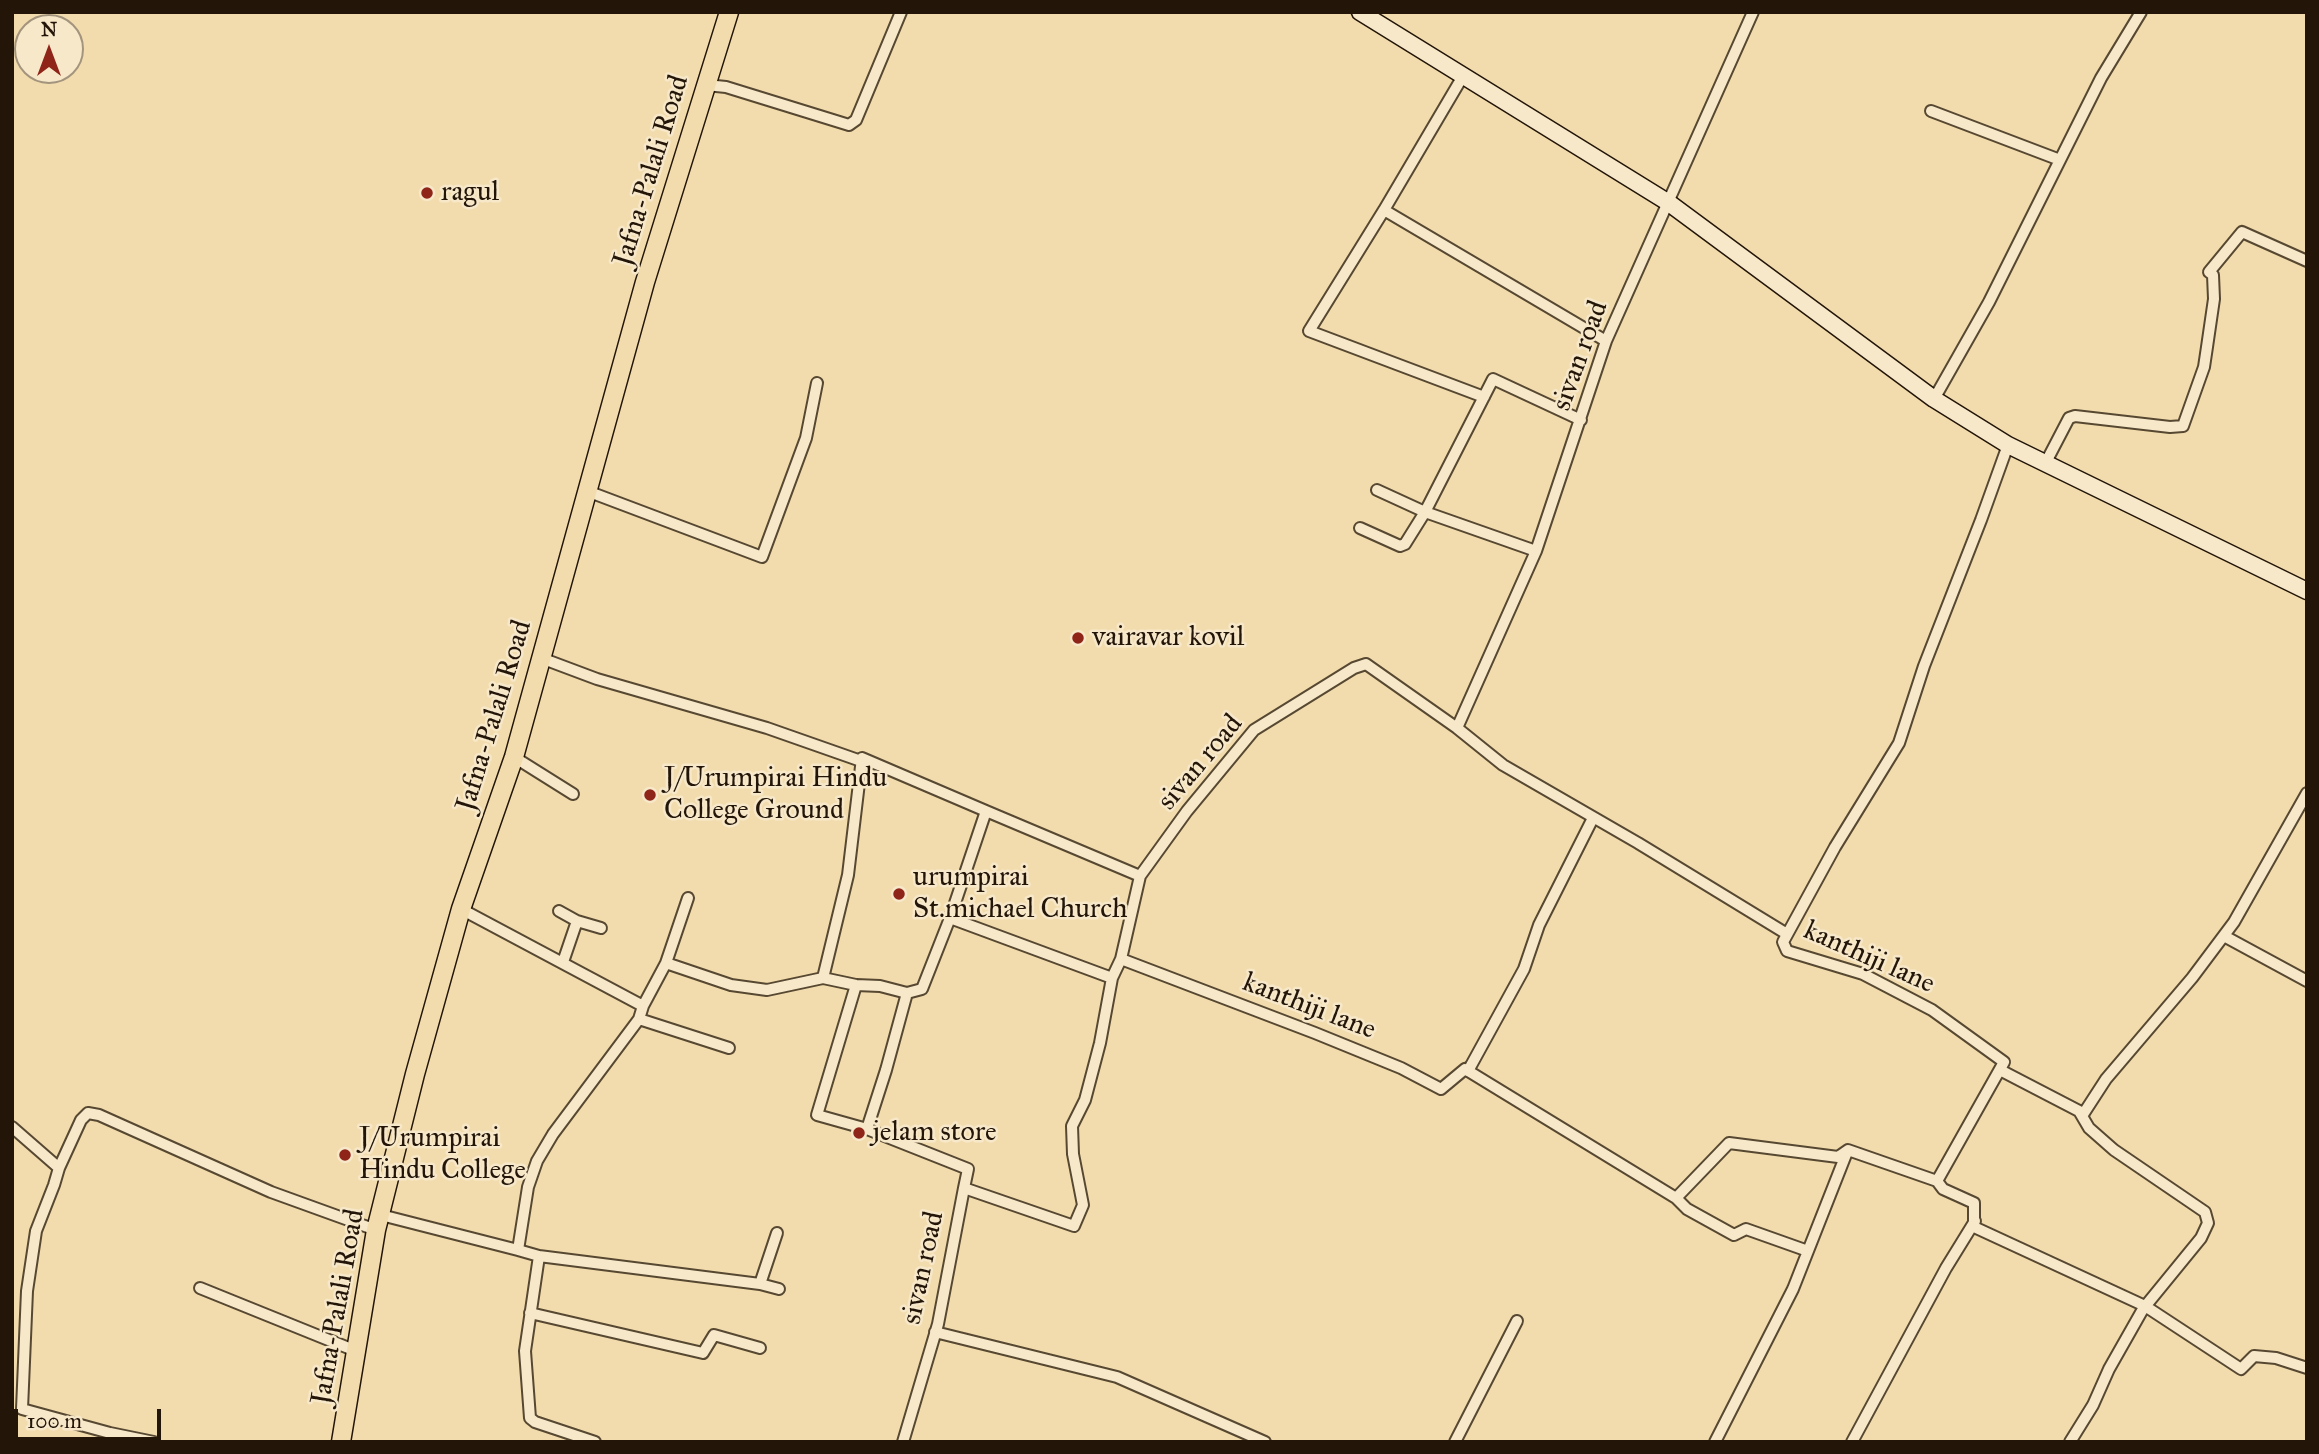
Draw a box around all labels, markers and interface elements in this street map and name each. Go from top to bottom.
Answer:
north arrow [14,14,84,84]
text: N [41,18,57,41]
street label: Jafna-Palali Road [607,71,697,271]
place label: ragul [441,176,499,210]
marker: ragul [419,185,435,201]
street label: sivan road [1546,296,1616,416]
street label: Jafna-Palali Road [450,616,540,816]
place label: vairavar kovil [1092,621,1244,655]
marker: vairavar kovil [1070,630,1086,646]
street label: sivan road [1151,708,1251,818]
place label: J/Urumpirai Hindu College Ground [664,762,887,828]
marker: J/Urumpirai Hindu College Ground [642,787,658,803]
place label: urumpirai St.michael Church [913,861,1128,927]
marker: urumpirai St.michael Church [891,886,907,902]
street label: kanthiji lane [1798,914,1940,1002]
street label: kanthiji lane [1238,966,1380,1048]
place label: jelam store [873,1116,997,1150]
place label: J/Urumpirai Hindu College [359,1122,526,1188]
marker: jelam store [851,1125,867,1141]
marker: J/Urumpirai Hindu College [337,1147,353,1163]
street label: Jafna-Palali Road [305,1207,373,1407]
street label: sivan road [896,1208,952,1328]
scale bar [18,1394,164,1438]
text: 100 m [27,1408,82,1434]

